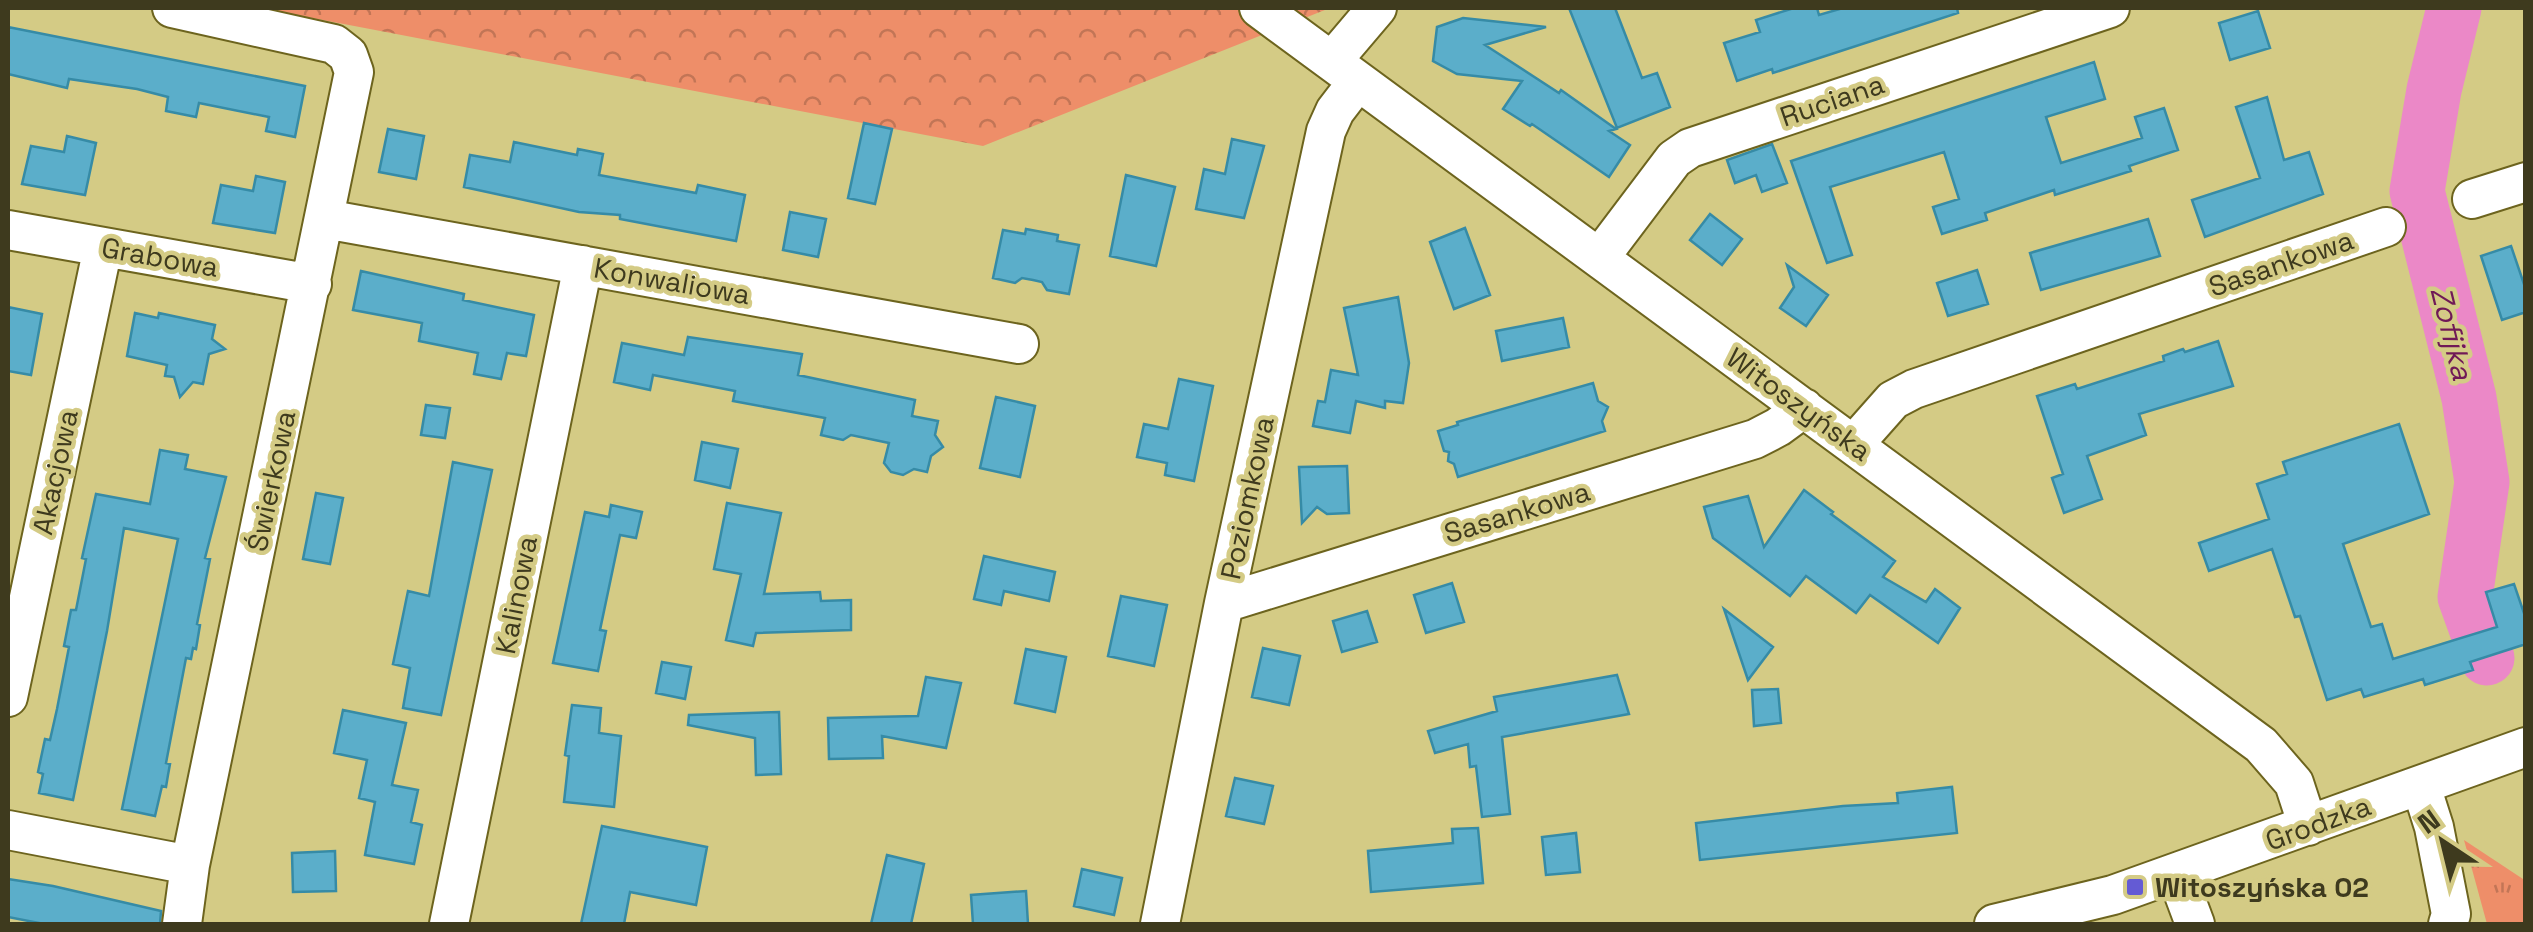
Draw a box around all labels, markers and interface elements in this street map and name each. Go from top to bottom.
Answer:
street label: Ruciana [1775,65,1889,135]
street label: Sasankowa [2204,221,2358,305]
street label: Grabowa [99,229,221,285]
street label: Konwaliowa [591,250,753,312]
water label: Zofijka [2422,282,2483,385]
street label: Witoszyńska [1720,339,1878,469]
street label: Akacjowa [24,406,86,538]
street label: Świerkowa [239,407,303,555]
street label: Poziomkowa [1212,413,1282,583]
street label: Sasankowa [1440,473,1594,551]
street label: Kalinowa [487,533,545,657]
street label: Grodzka [2260,787,2376,859]
north arrow [2393,792,2493,892]
text: N [2411,801,2447,842]
place label: Witoszyńska 02 [2155,869,2369,905]
marker: Witoszyńska 02 [2124,876,2146,898]

